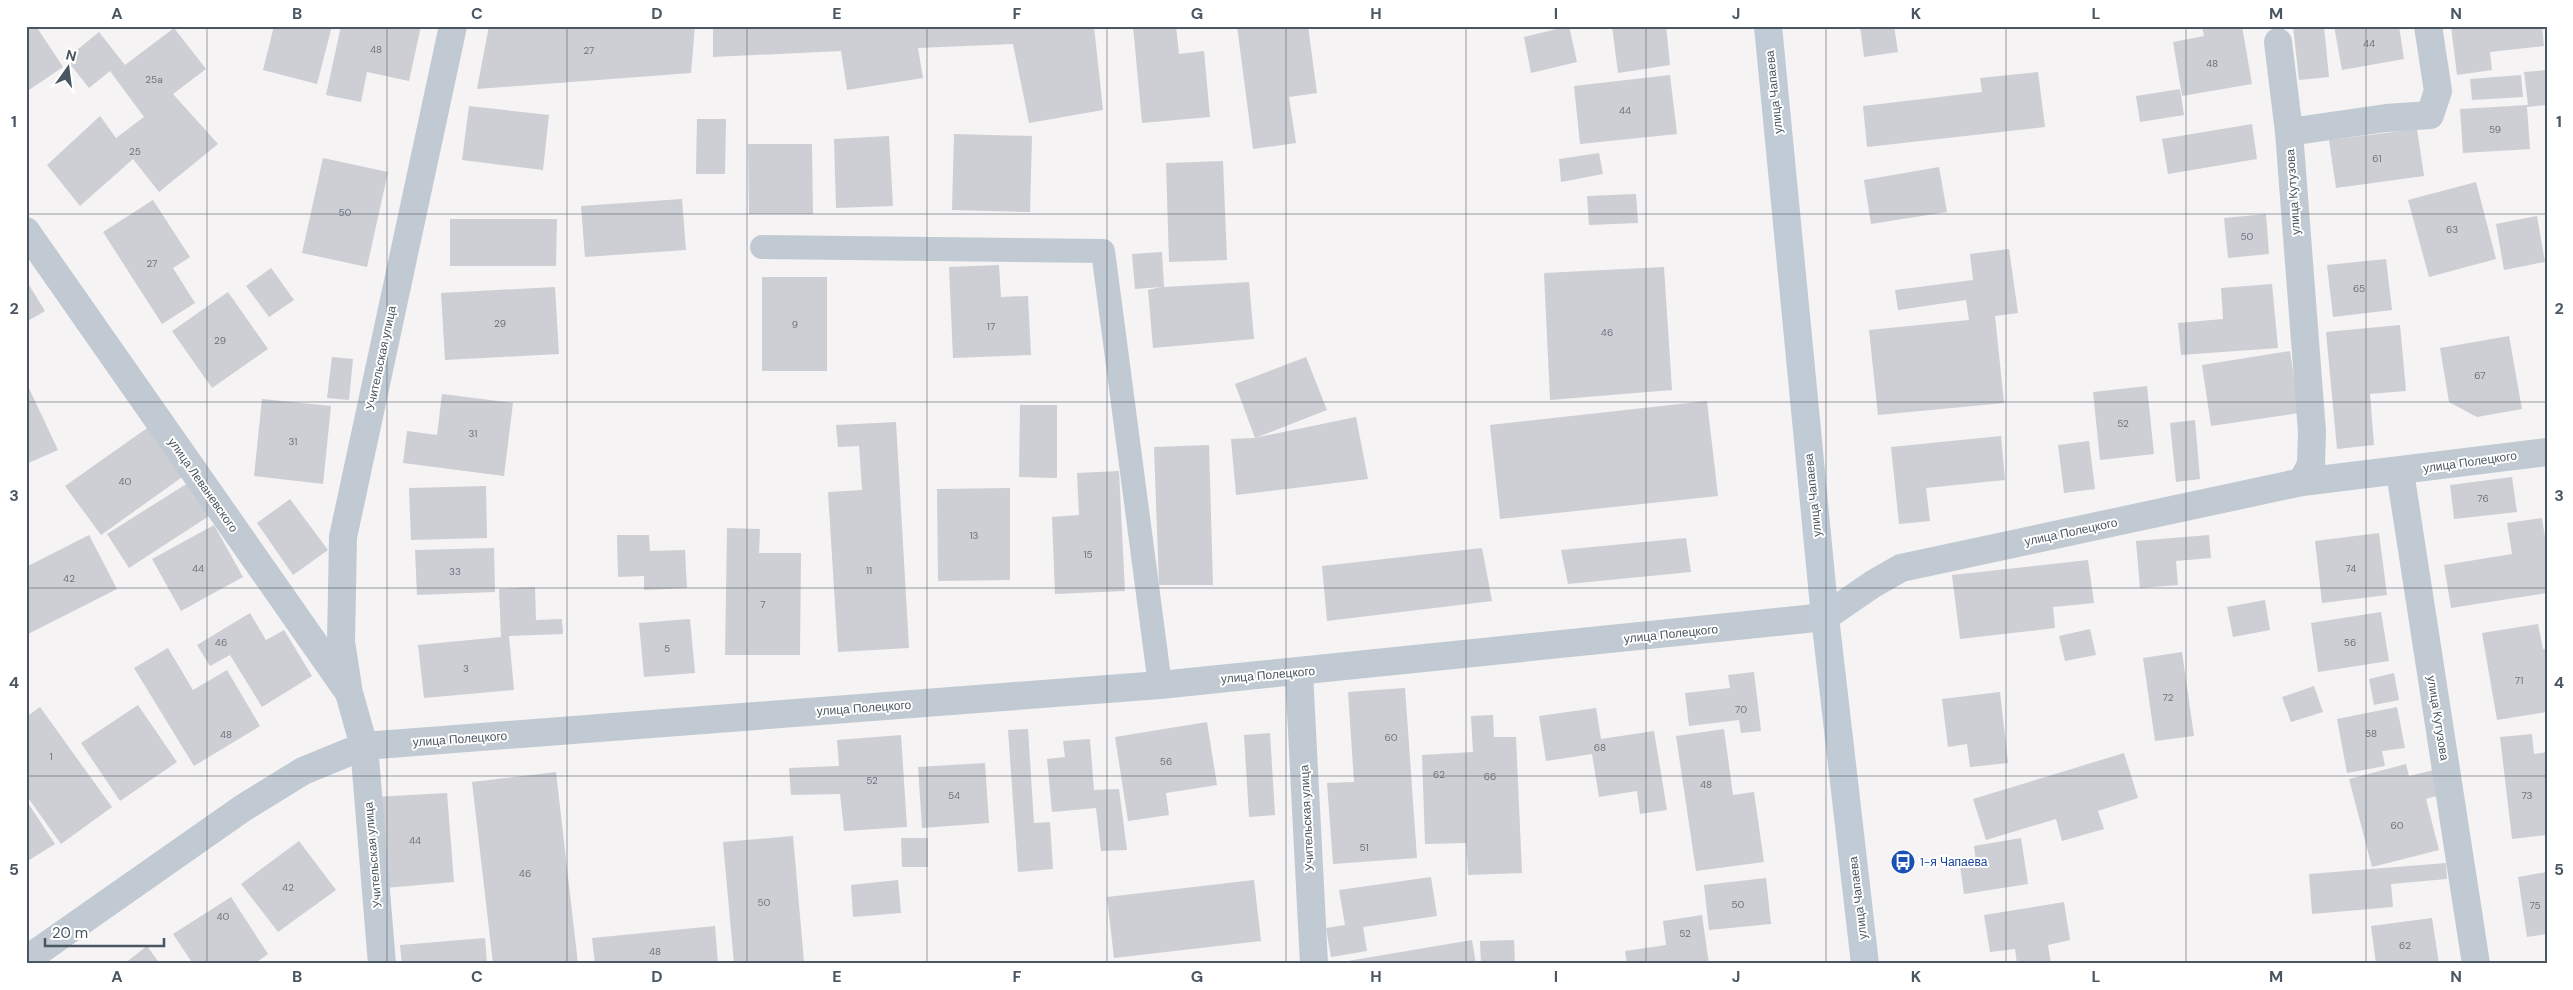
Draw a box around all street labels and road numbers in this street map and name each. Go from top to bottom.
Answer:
street label: улица Чапаева [1762,49,1786,134]
street label: улица Кутузова [2282,148,2304,235]
street label: Учительская улица [362,304,400,412]
street label: улица Леваневского [164,435,242,536]
street label: улица Полецкого [2422,447,2518,477]
street label: улица Чапаева [1801,452,1825,537]
street label: улица Полецкого [2023,514,2119,550]
street label: улица Полецкого [1623,621,1719,647]
street label: улица Полецкого [1220,663,1316,687]
street label: улица Кутузова [2423,674,2453,762]
street label: улица Полецкого [816,697,912,719]
street label: улица Полецкого [412,728,508,750]
street label: Учительская улица [1296,764,1318,872]
street label: Учительская улица [360,801,386,909]
street label: улица Чапаева [1845,855,1871,940]

